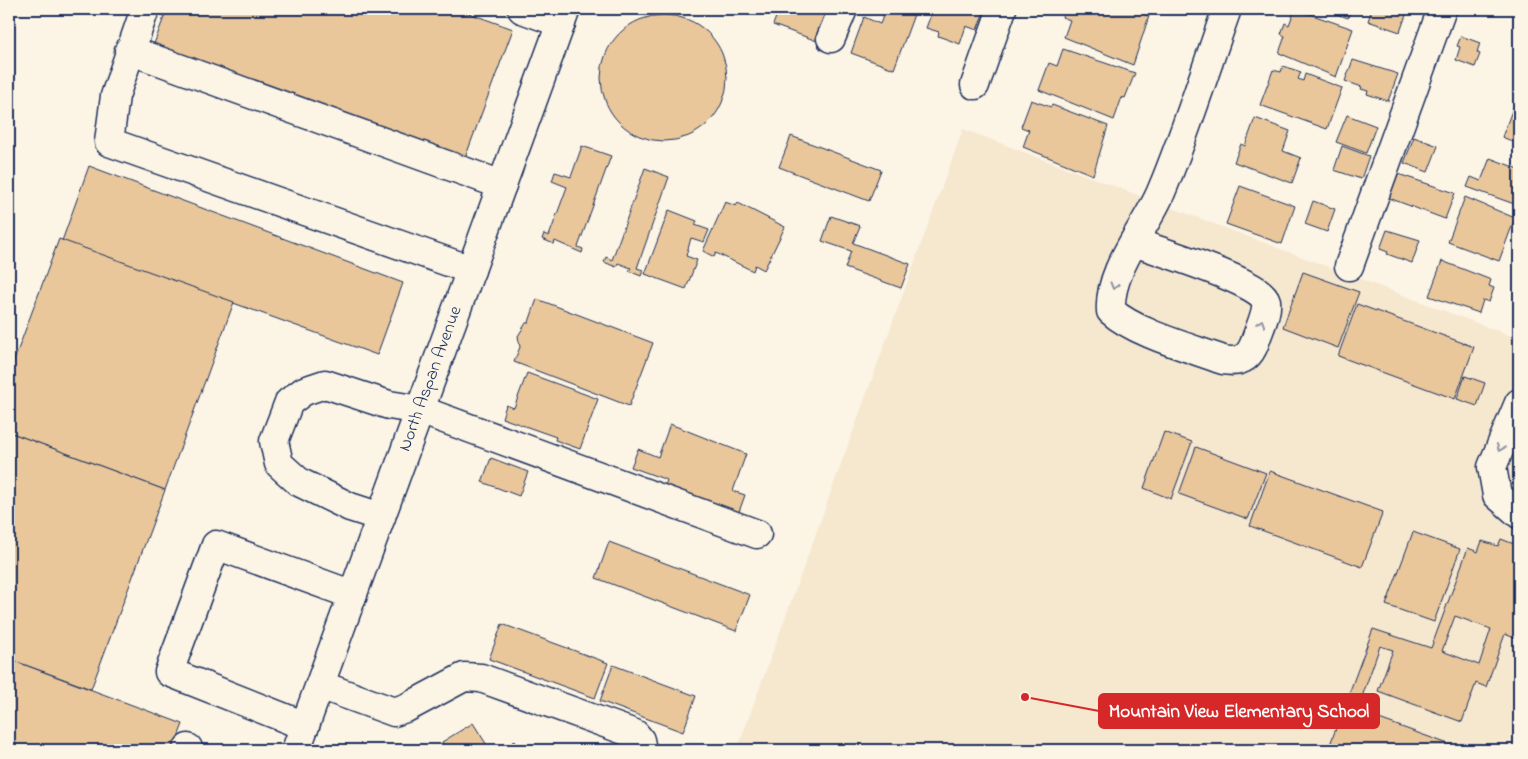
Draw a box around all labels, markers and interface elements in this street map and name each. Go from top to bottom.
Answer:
one-way arrow [1110,282,1120,290]
street label: North Aspan Avenue [393,302,470,455]
one-way arrow [1255,320,1265,328]
one-way arrow [1496,443,1506,451]
callout: Mountain View Elementary School [1099,694,1379,728]
text: Mountain View Elementary School [1109,699,1369,728]

